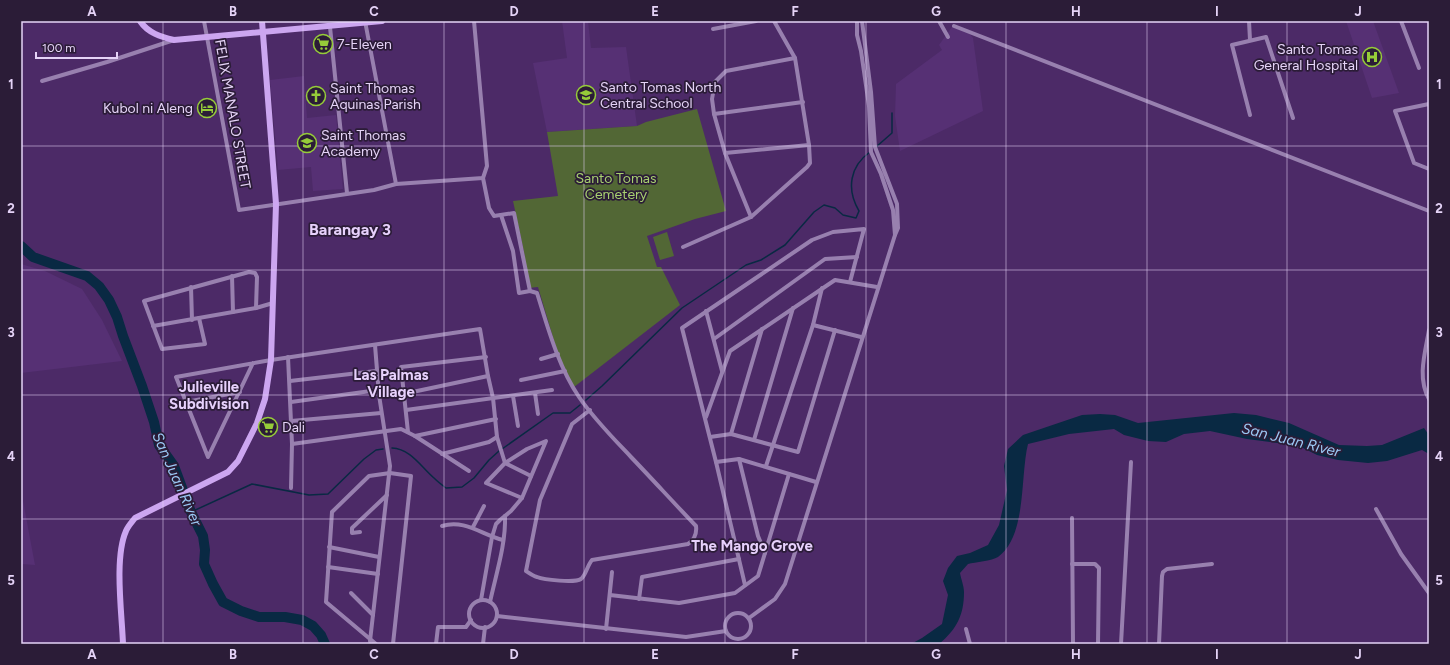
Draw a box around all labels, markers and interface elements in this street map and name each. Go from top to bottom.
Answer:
text: A [87,4,97,19]
text: B [229,4,237,19]
text: C [369,4,379,19]
text: D [509,4,519,19]
text: E [651,4,659,19]
text: F [791,4,799,19]
text: G [931,4,941,19]
text: H [1071,4,1081,19]
text: I [1215,4,1219,19]
text: J [1354,4,1362,19]
supermarket icon: 7-Eleven [312,33,334,55]
scale bar [36,34,117,60]
place label: 7-Eleven [337,36,392,53]
street label: FELIX MANALO STREET [211,38,254,190]
text: 100 m [42,41,76,55]
place label: Santo Tomas General Hospital [1254,41,1358,74]
hospital icon: Santo Tomas General Hospital [1361,46,1383,68]
text: 1 [8,77,14,92]
text: 1 [1436,77,1442,92]
place label: Santo Tomas North Central School [600,79,721,112]
place label: Saint Thomas Aquinas Parish [330,80,421,113]
school or university icon: Santo Tomas North Central School [575,84,597,106]
church icon: Saint Thomas Aquinas Parish [305,85,327,107]
hotel icon: Kubol ni Aleng [196,97,218,119]
place label: Kubol ni Aleng [103,100,193,117]
place label: Saint Thomas Academy [321,127,406,160]
school or university icon: Saint Thomas Academy [296,132,318,154]
park label: Santo Tomas Cemetery [576,170,656,203]
text: 2 [7,201,15,216]
text: 2 [1435,201,1443,216]
district label: Barangay 3 [309,220,391,239]
text: 3 [7,325,15,340]
text: 3 [1435,325,1443,340]
district label: Las Palmas Village [353,366,429,401]
district label: Julieville Subdivision [169,378,249,413]
supermarket icon: Dali [257,416,279,438]
place label: Dali [282,419,305,436]
water label: San Juan River [1240,419,1343,461]
water label: San Juan River [148,429,206,530]
text: 4 [7,449,15,464]
text: 4 [1435,449,1443,464]
district label: The Mango Grove [691,537,813,555]
text: 5 [7,573,15,588]
text: 5 [1435,573,1443,588]
text: A [87,647,97,662]
text: B [229,647,237,662]
text: C [369,647,379,662]
text: D [509,647,519,662]
text: E [651,647,659,662]
text: F [791,647,799,662]
text: G [931,647,941,662]
text: H [1071,647,1081,662]
text: I [1215,647,1219,662]
text: J [1354,647,1362,662]

